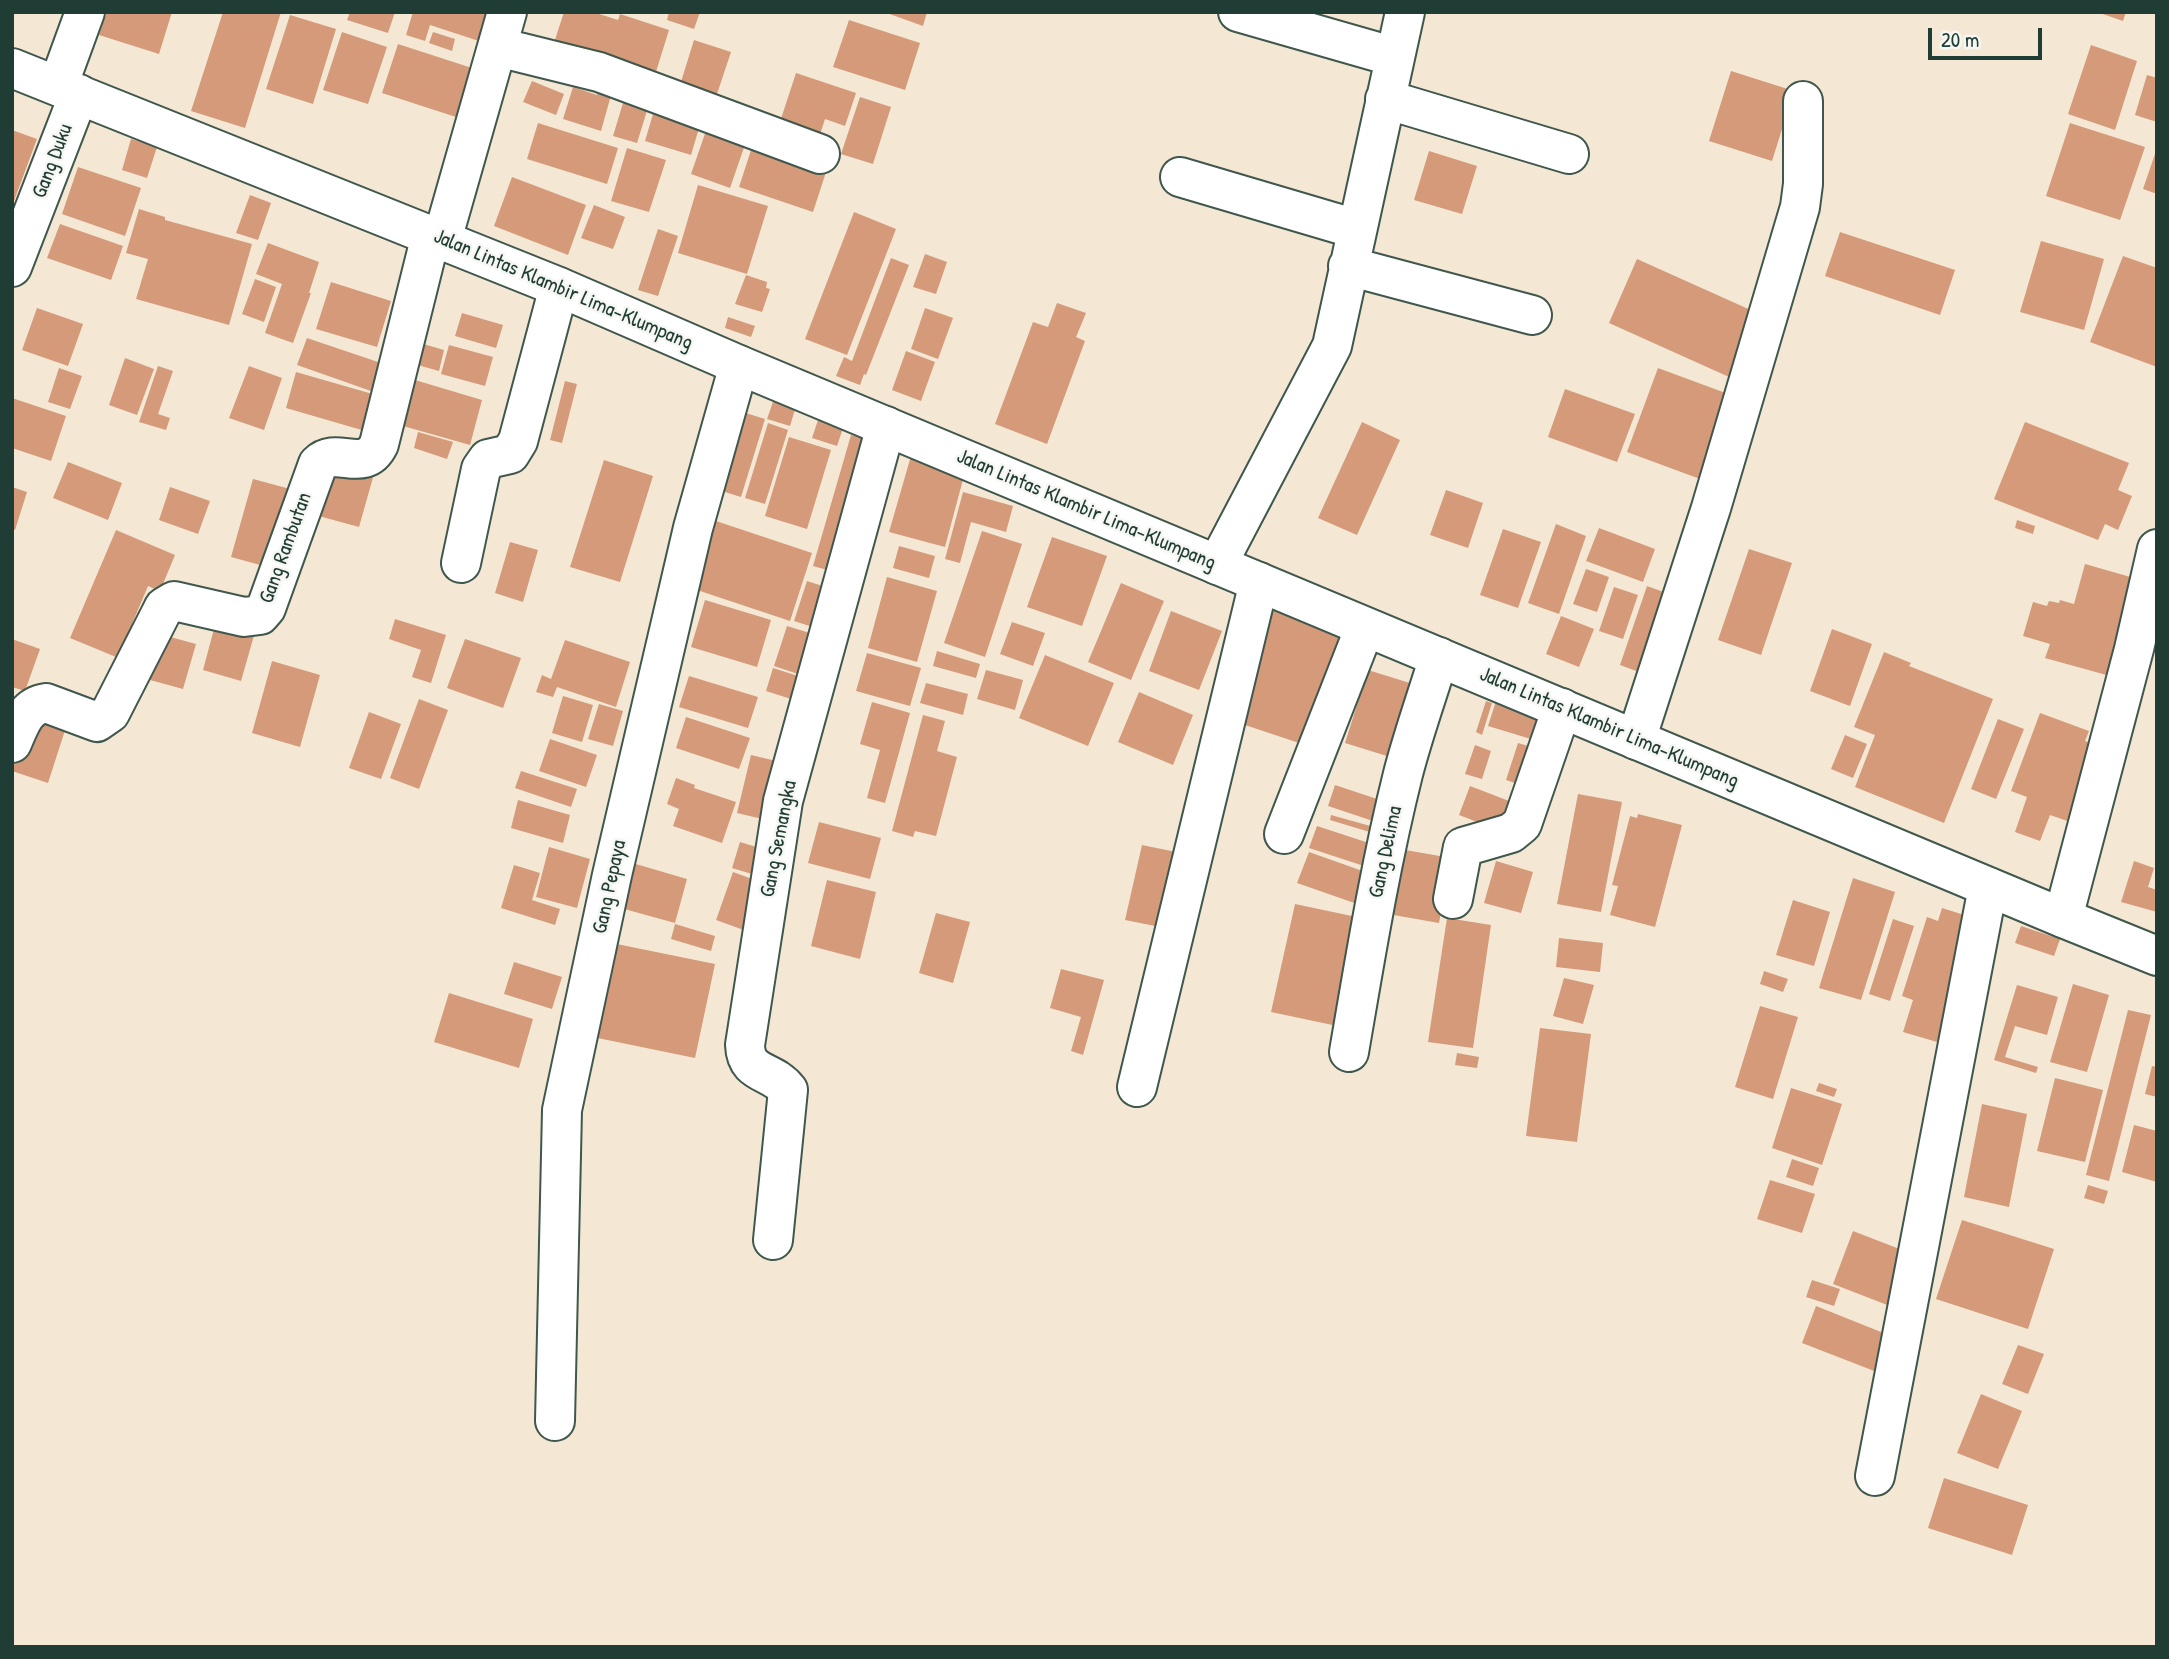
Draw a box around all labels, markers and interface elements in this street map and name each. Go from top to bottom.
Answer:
scale bar [1931,14,2045,58]
text: 20 m [1941,25,1979,54]
street label: Gang Duku [27,120,79,202]
street label: Jalan Lintas Klambir Lima–Klumpang [430,224,696,356]
street label: Jalan Lintas Klambir Lima–Klumpang [953,444,1219,576]
street label: Gang Rambutan [254,489,318,607]
street label: Jalan Lintas Klambir Lima–Klumpang [1476,662,1742,794]
street label: Gang Semangka [755,779,803,899]
street label: Gang Delima [1364,804,1408,900]
street label: Gang Pepaya [588,838,632,936]

